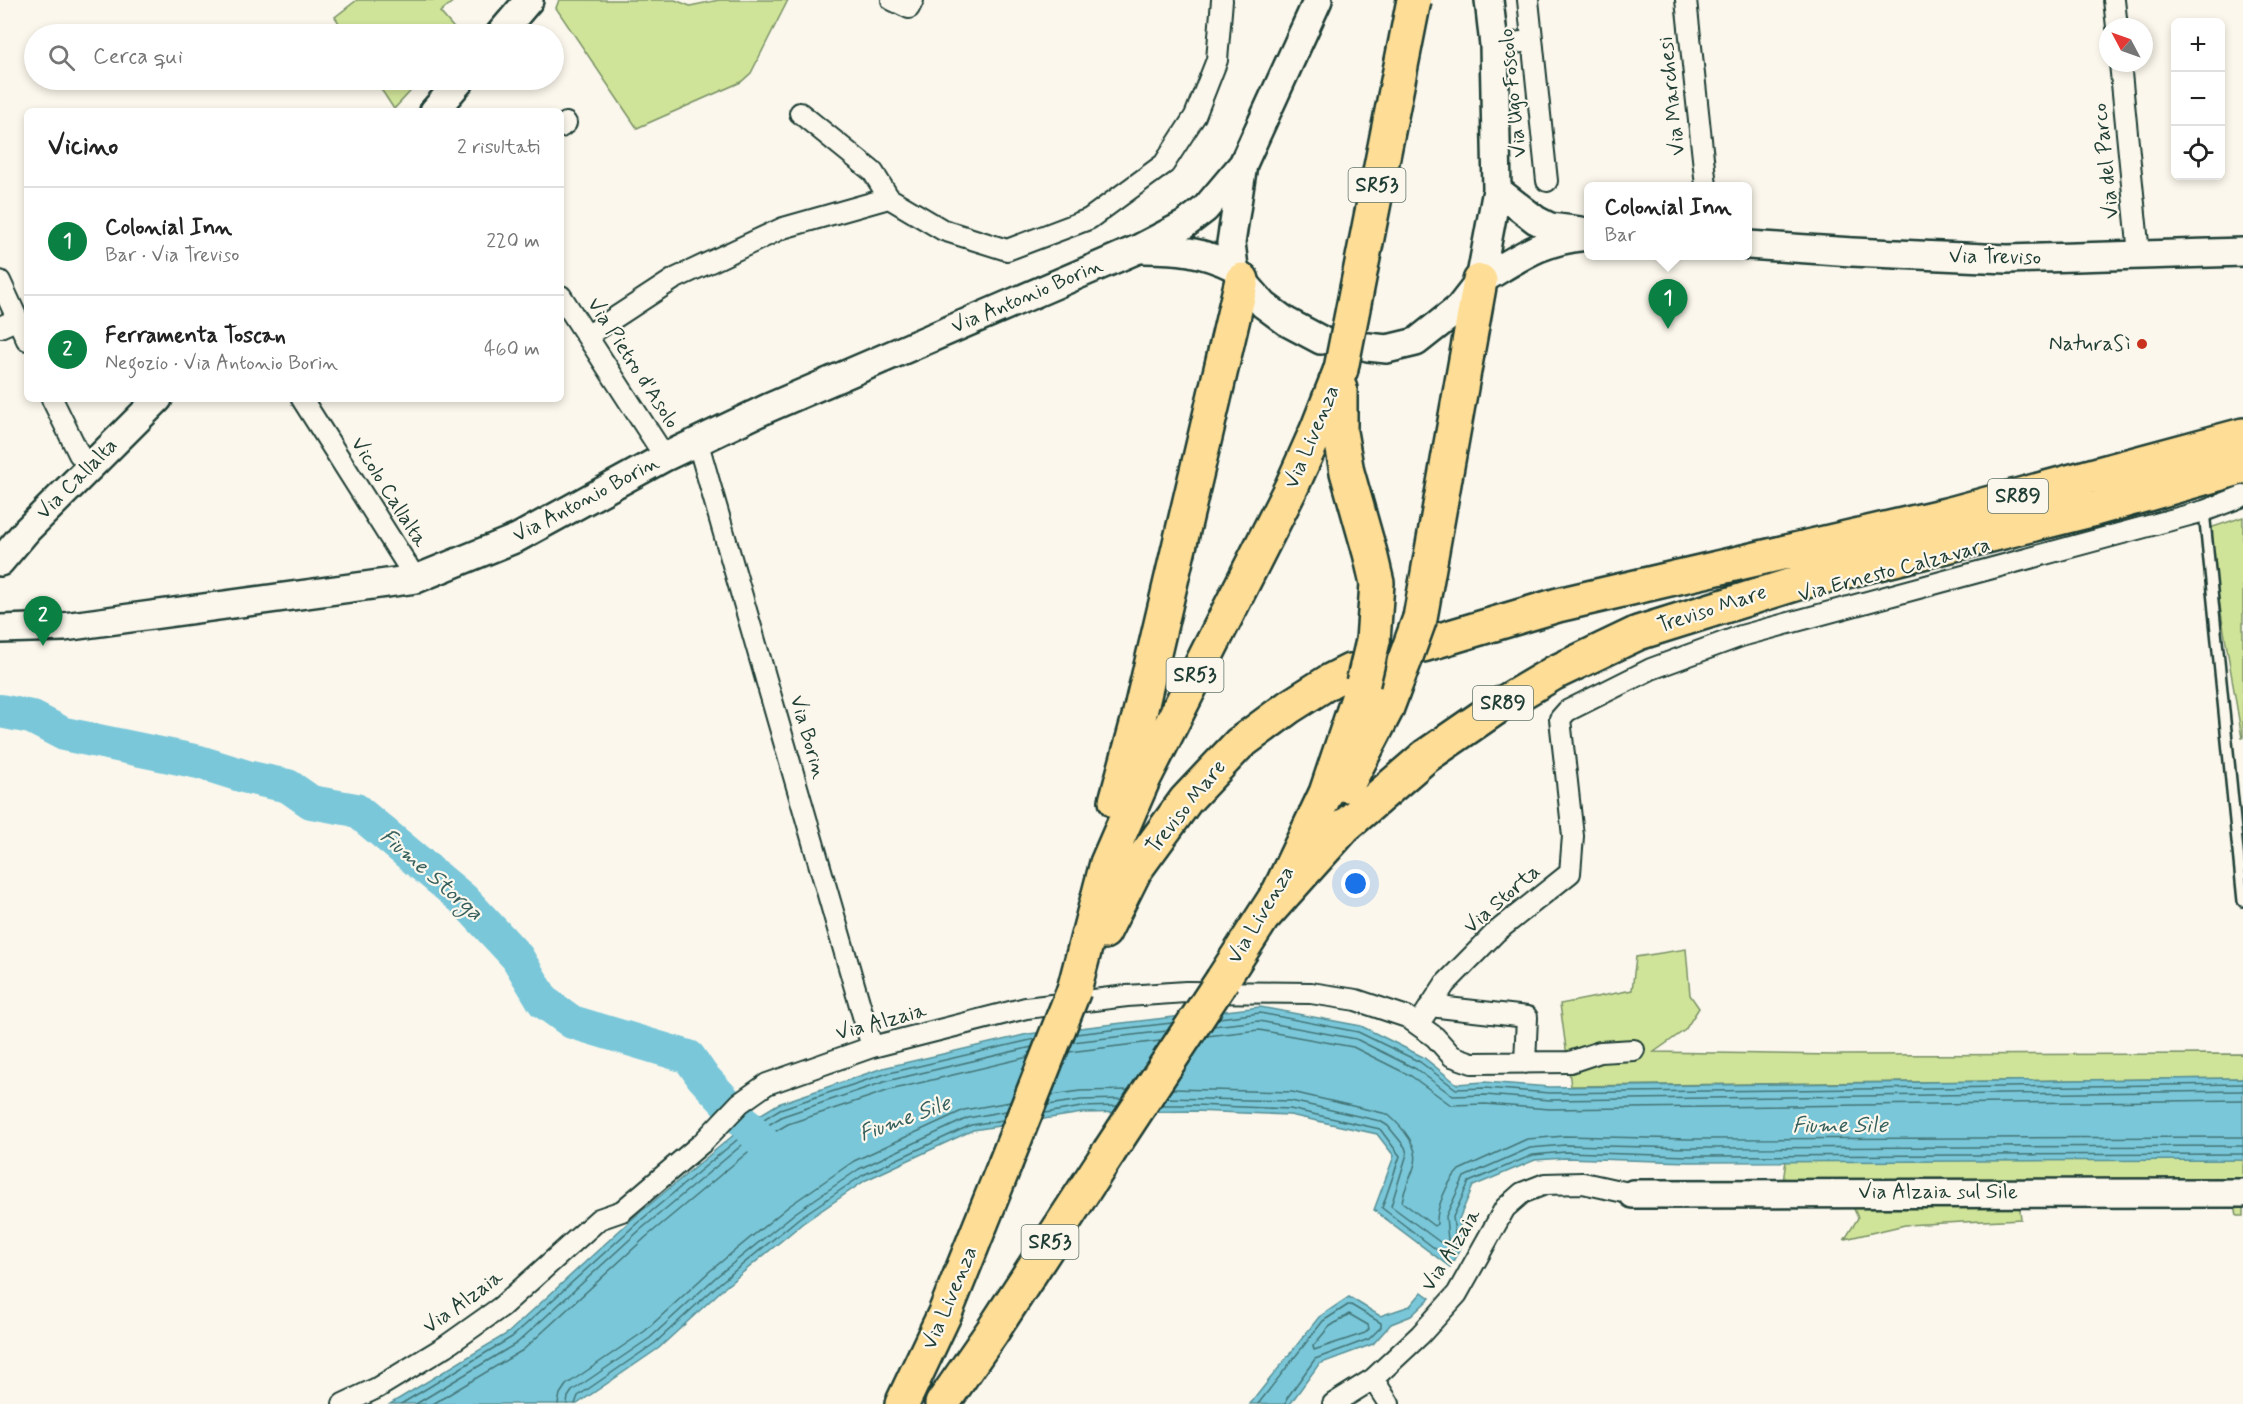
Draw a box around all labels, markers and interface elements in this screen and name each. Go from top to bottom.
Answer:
north arrow [2099,18,2153,72]
map controls [2171,18,2225,180]
button: + [2171,18,2225,72]
search box [24,24,564,90]
street label: Via Ugo Foscolo [1492,27,1534,159]
street label: Via Marchesi [1652,35,1692,157]
icon: search [45,41,78,74]
text: Cerca qui [93,43,183,71]
button: − [2171,72,2225,126]
street label: Via del Parco [2086,102,2126,220]
button: locate [2171,126,2225,180]
text: Vicino [48,130,118,164]
text: 2 risultati [457,134,540,161]
road number: SR53 [1348,168,1406,202]
popup [1584,182,1752,260]
text: Colonial Inn [1605,194,1731,222]
text: Colonial Inn [105,214,232,242]
text: Bar [1605,222,1636,249]
text: 1 [63,228,72,255]
text: 220 m [486,228,540,255]
text: Bar · Via Treviso [105,242,240,269]
street label: Via Treviso [1949,242,2041,272]
street label: Via Antonio Borin [947,251,1108,341]
pin: 1 [1648,280,1688,329]
street label: Via Pietro d'Asolo [580,292,686,434]
text: Ferramenta Toscan [105,322,286,350]
place label: NaturaSì [2049,330,2130,358]
text: 2 [63,336,72,363]
text: 460 m [484,336,540,363]
marker: NaturaSì [2135,337,2149,351]
text: Negozio · Via Antonio Borin [105,350,338,377]
street label: Via Livenza [1278,381,1346,493]
street label: Via Callalta [30,432,124,526]
street label: Vicolo Callalta [344,432,434,553]
street label: Via Antonio Borin [508,448,665,549]
road number: SR89 [1988,479,2048,513]
street label: Via Ernesto Calzavara [1795,531,1993,609]
street label: Treviso Mare [1654,578,1770,640]
pin: 2 [24,596,63,646]
road number: SR53 [1166,658,1224,692]
road number: SR89 [1473,686,1533,720]
street label: Via Borin [783,692,833,783]
street label: Treviso Mare [1139,754,1233,860]
water label: Fiume Storga [373,823,488,929]
street label: Via Storta [1458,858,1546,940]
street label: Via Livenza [1221,861,1301,969]
your location [1341,869,1370,898]
street label: Via Alzaia [833,996,930,1048]
water label: Fiume Sile [855,1089,956,1148]
water label: Fiume Sile [1792,1112,1889,1140]
street label: Via Alzaia sul Sile [1858,1178,2018,1206]
street label: Via Alzaia [1415,1203,1488,1297]
road number: SR53 [1022,1225,1078,1259]
street label: Via Livenza [916,1242,984,1354]
street label: Via Alzaia [417,1263,509,1341]

